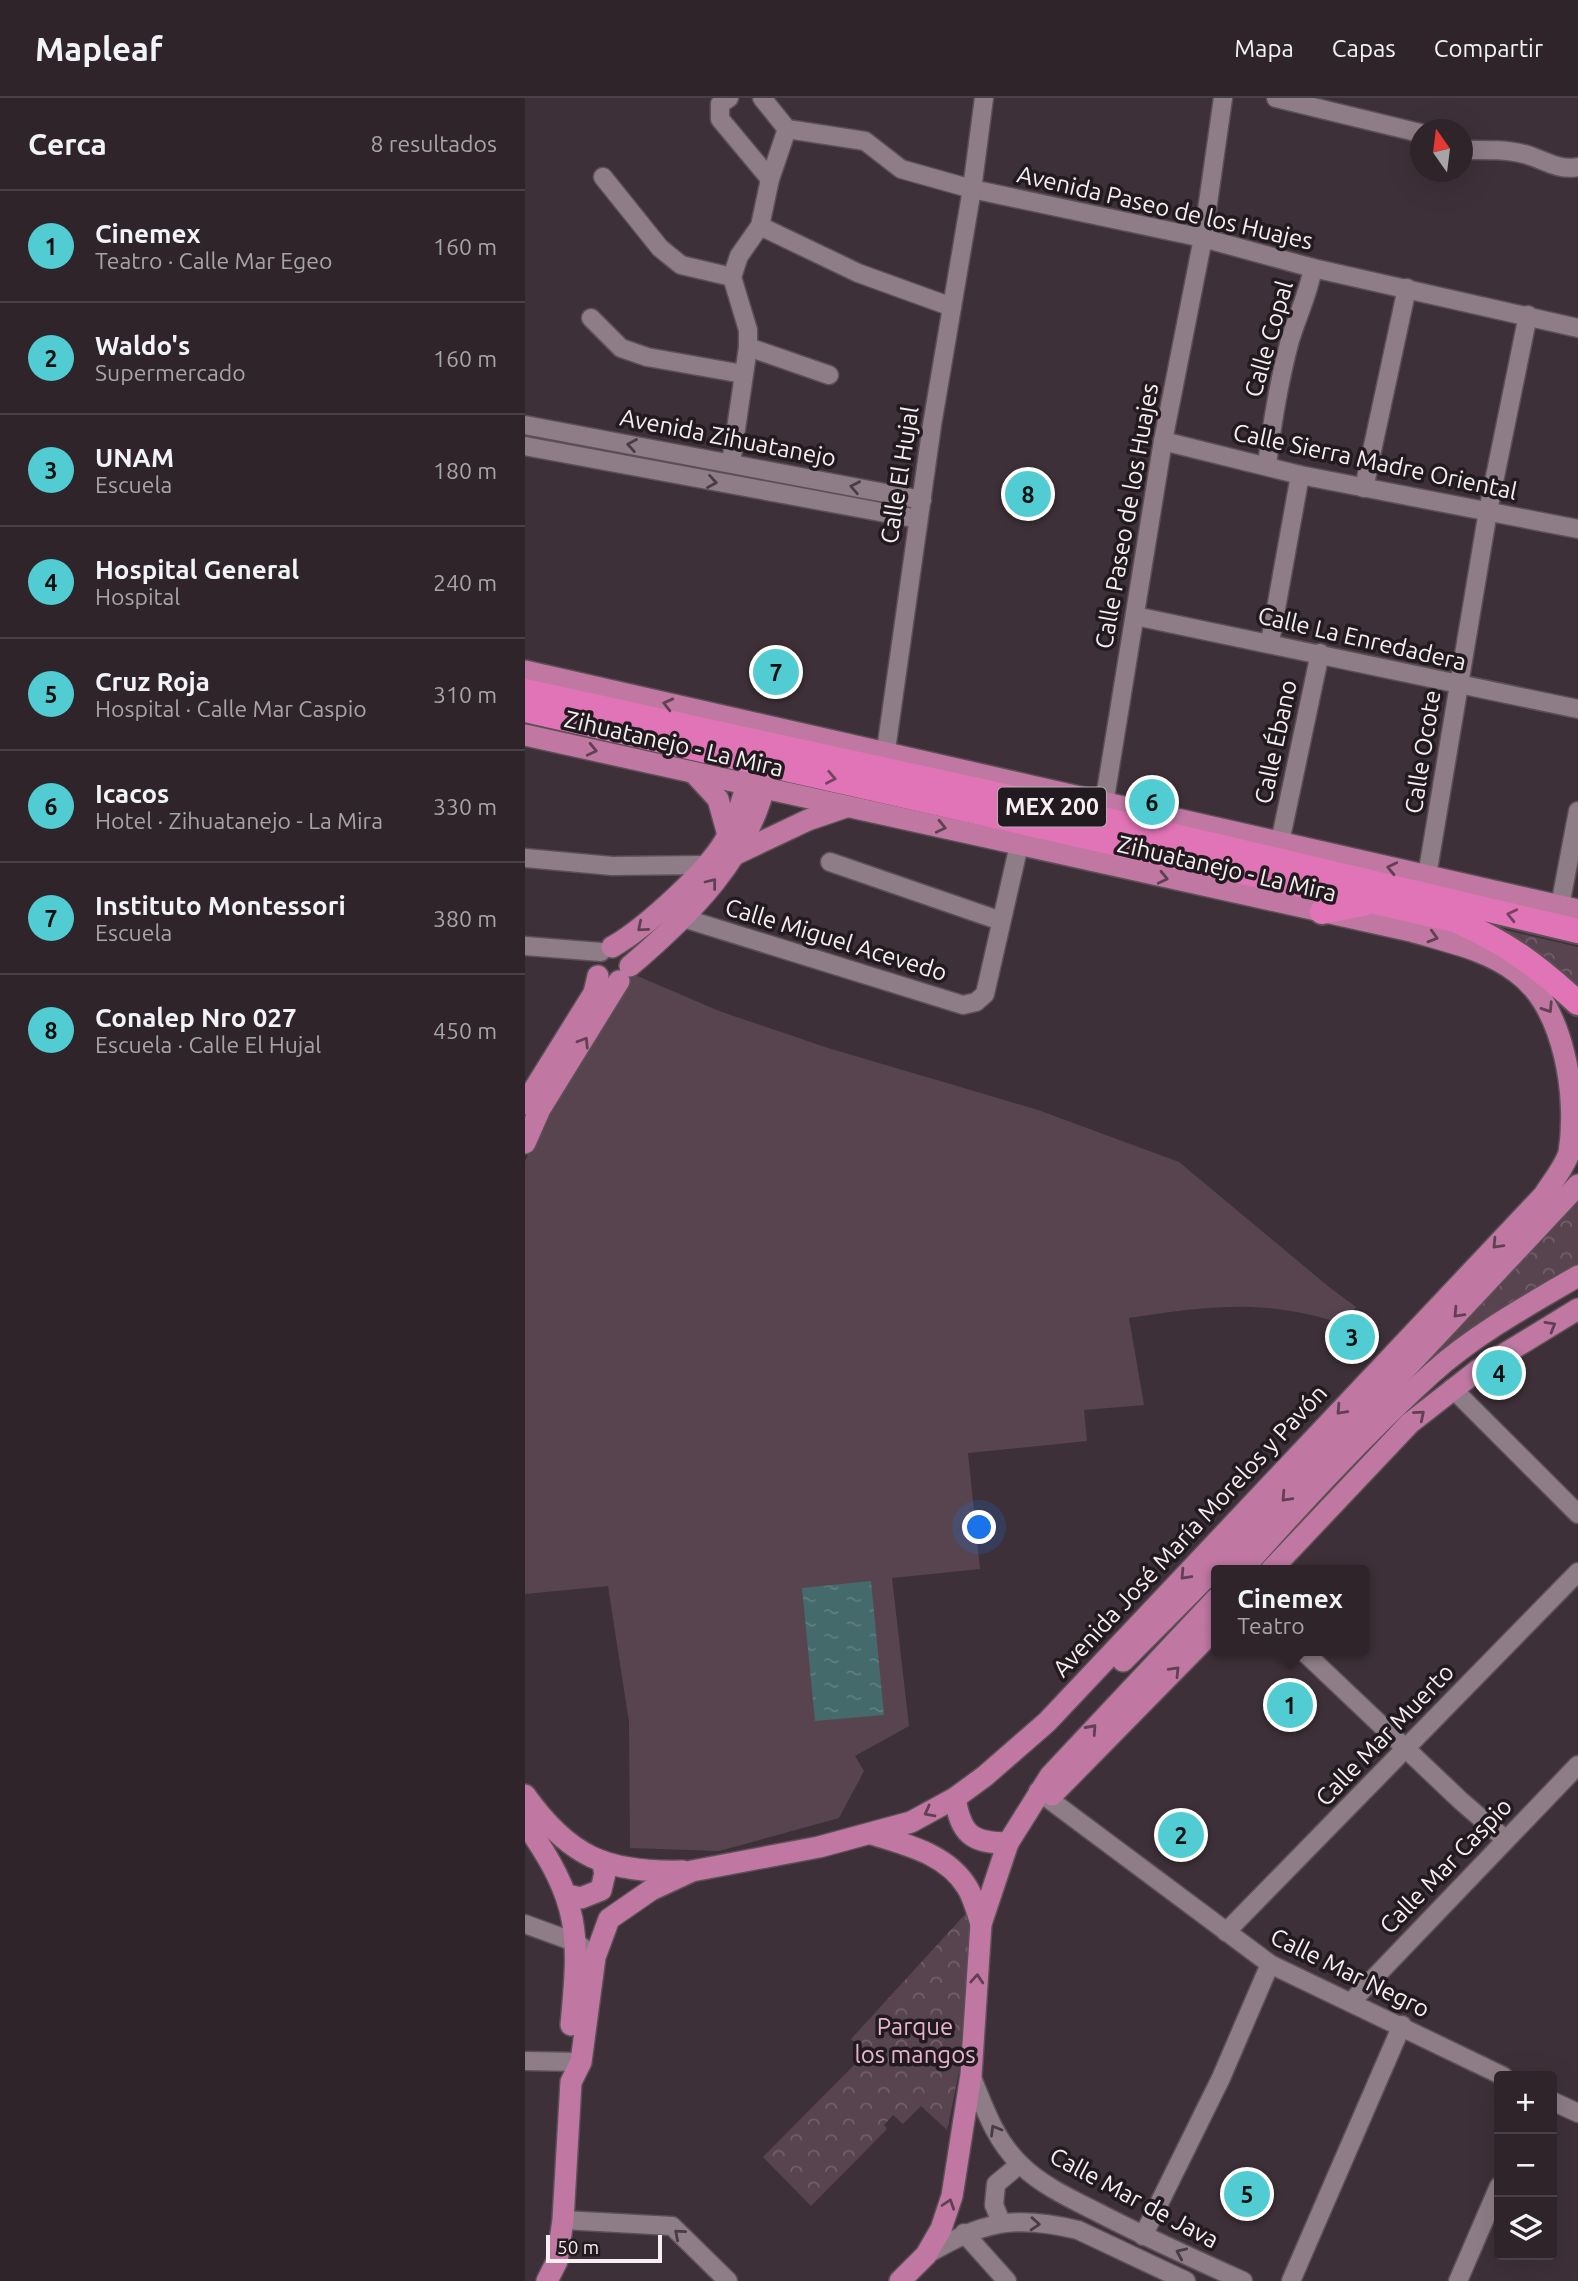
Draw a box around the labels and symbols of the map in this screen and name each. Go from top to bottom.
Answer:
north arrow [1410,119,1473,182]
street label: Avenida Paseo de los Huajes [1015,160,1316,255]
street label: Calle Copal [1239,278,1298,400]
street label: Calle Paseo de los Huajes [1090,381,1163,651]
street label: Avenida Zihuatanejo [618,403,838,472]
street label: Calle El Hujal [875,404,924,545]
street label: Calle Sierra Madre Oriental [1231,418,1520,505]
one-way arrow [626,438,637,453]
pin: 8 [1005,468,1051,520]
one-way arrow [706,473,718,488]
one-way arrow [849,480,861,495]
street label: Calle La Enredadera [1255,601,1469,676]
pin: 7 [753,646,799,698]
street label: Calle Ébano [1248,677,1302,806]
street label: Calle Ocote [1399,688,1446,816]
one-way arrow [662,698,674,712]
street label: Zihuatanejo - La Mira [562,705,786,782]
one-way arrow [586,741,598,756]
one-way arrow [825,770,837,785]
pin: 6 [1129,776,1175,828]
road number: MEX 200 [998,788,1106,827]
one-way arrow [935,819,947,833]
street label: Zihuatanejo - La Mira [1115,830,1339,907]
one-way arrow [1386,861,1398,876]
one-way arrow [1157,870,1169,884]
one-way arrow [704,878,717,890]
street label: Calle Miguel Acevedo [722,893,950,986]
one-way arrow [1506,909,1518,923]
one-way arrow [637,919,650,931]
one-way arrow [1426,929,1438,944]
one-way arrow [1540,1001,1553,1014]
one-way arrow [575,1036,588,1049]
one-way arrow [1493,1236,1506,1249]
one-way arrow [1454,1305,1466,1318]
pin: 3 [1329,1311,1375,1363]
one-way arrow [1543,1321,1556,1334]
pin: 4 [1476,1347,1522,1399]
street label: Avenida José María Morelos y Pavón [1047,1379,1332,1682]
one-way arrow [1337,1402,1349,1415]
one-way arrow [1412,1411,1425,1423]
one-way arrow [1281,1489,1294,1502]
your location [962,1510,996,1544]
one-way arrow [1180,1567,1193,1580]
street label: Calle Mar Muerto [1310,1658,1459,1811]
one-way arrow [1166,1666,1179,1679]
pin: 1 [1267,1679,1313,1731]
one-way arrow [1083,1724,1096,1737]
street label: Calle Mar Caspio [1374,1792,1517,1939]
one-way arrow [924,1804,936,1818]
pin: 2 [1158,1809,1204,1861]
street label: Calle Mar Negro [1266,1922,1434,2023]
one-way arrow [970,1973,985,1984]
park label: Parque los mangos [854,2013,976,2068]
one-way arrow [990,2124,1003,2137]
street label: Calle Mar de Java [1045,2142,1223,2253]
pin: 5 [1224,2168,1270,2220]
one-way arrow [941,2199,955,2211]
one-way arrow [1030,2216,1041,2231]
one-way arrow [675,2230,688,2242]
scale bar [546,2232,661,2264]
one-way arrow [1176,2247,1188,2261]

